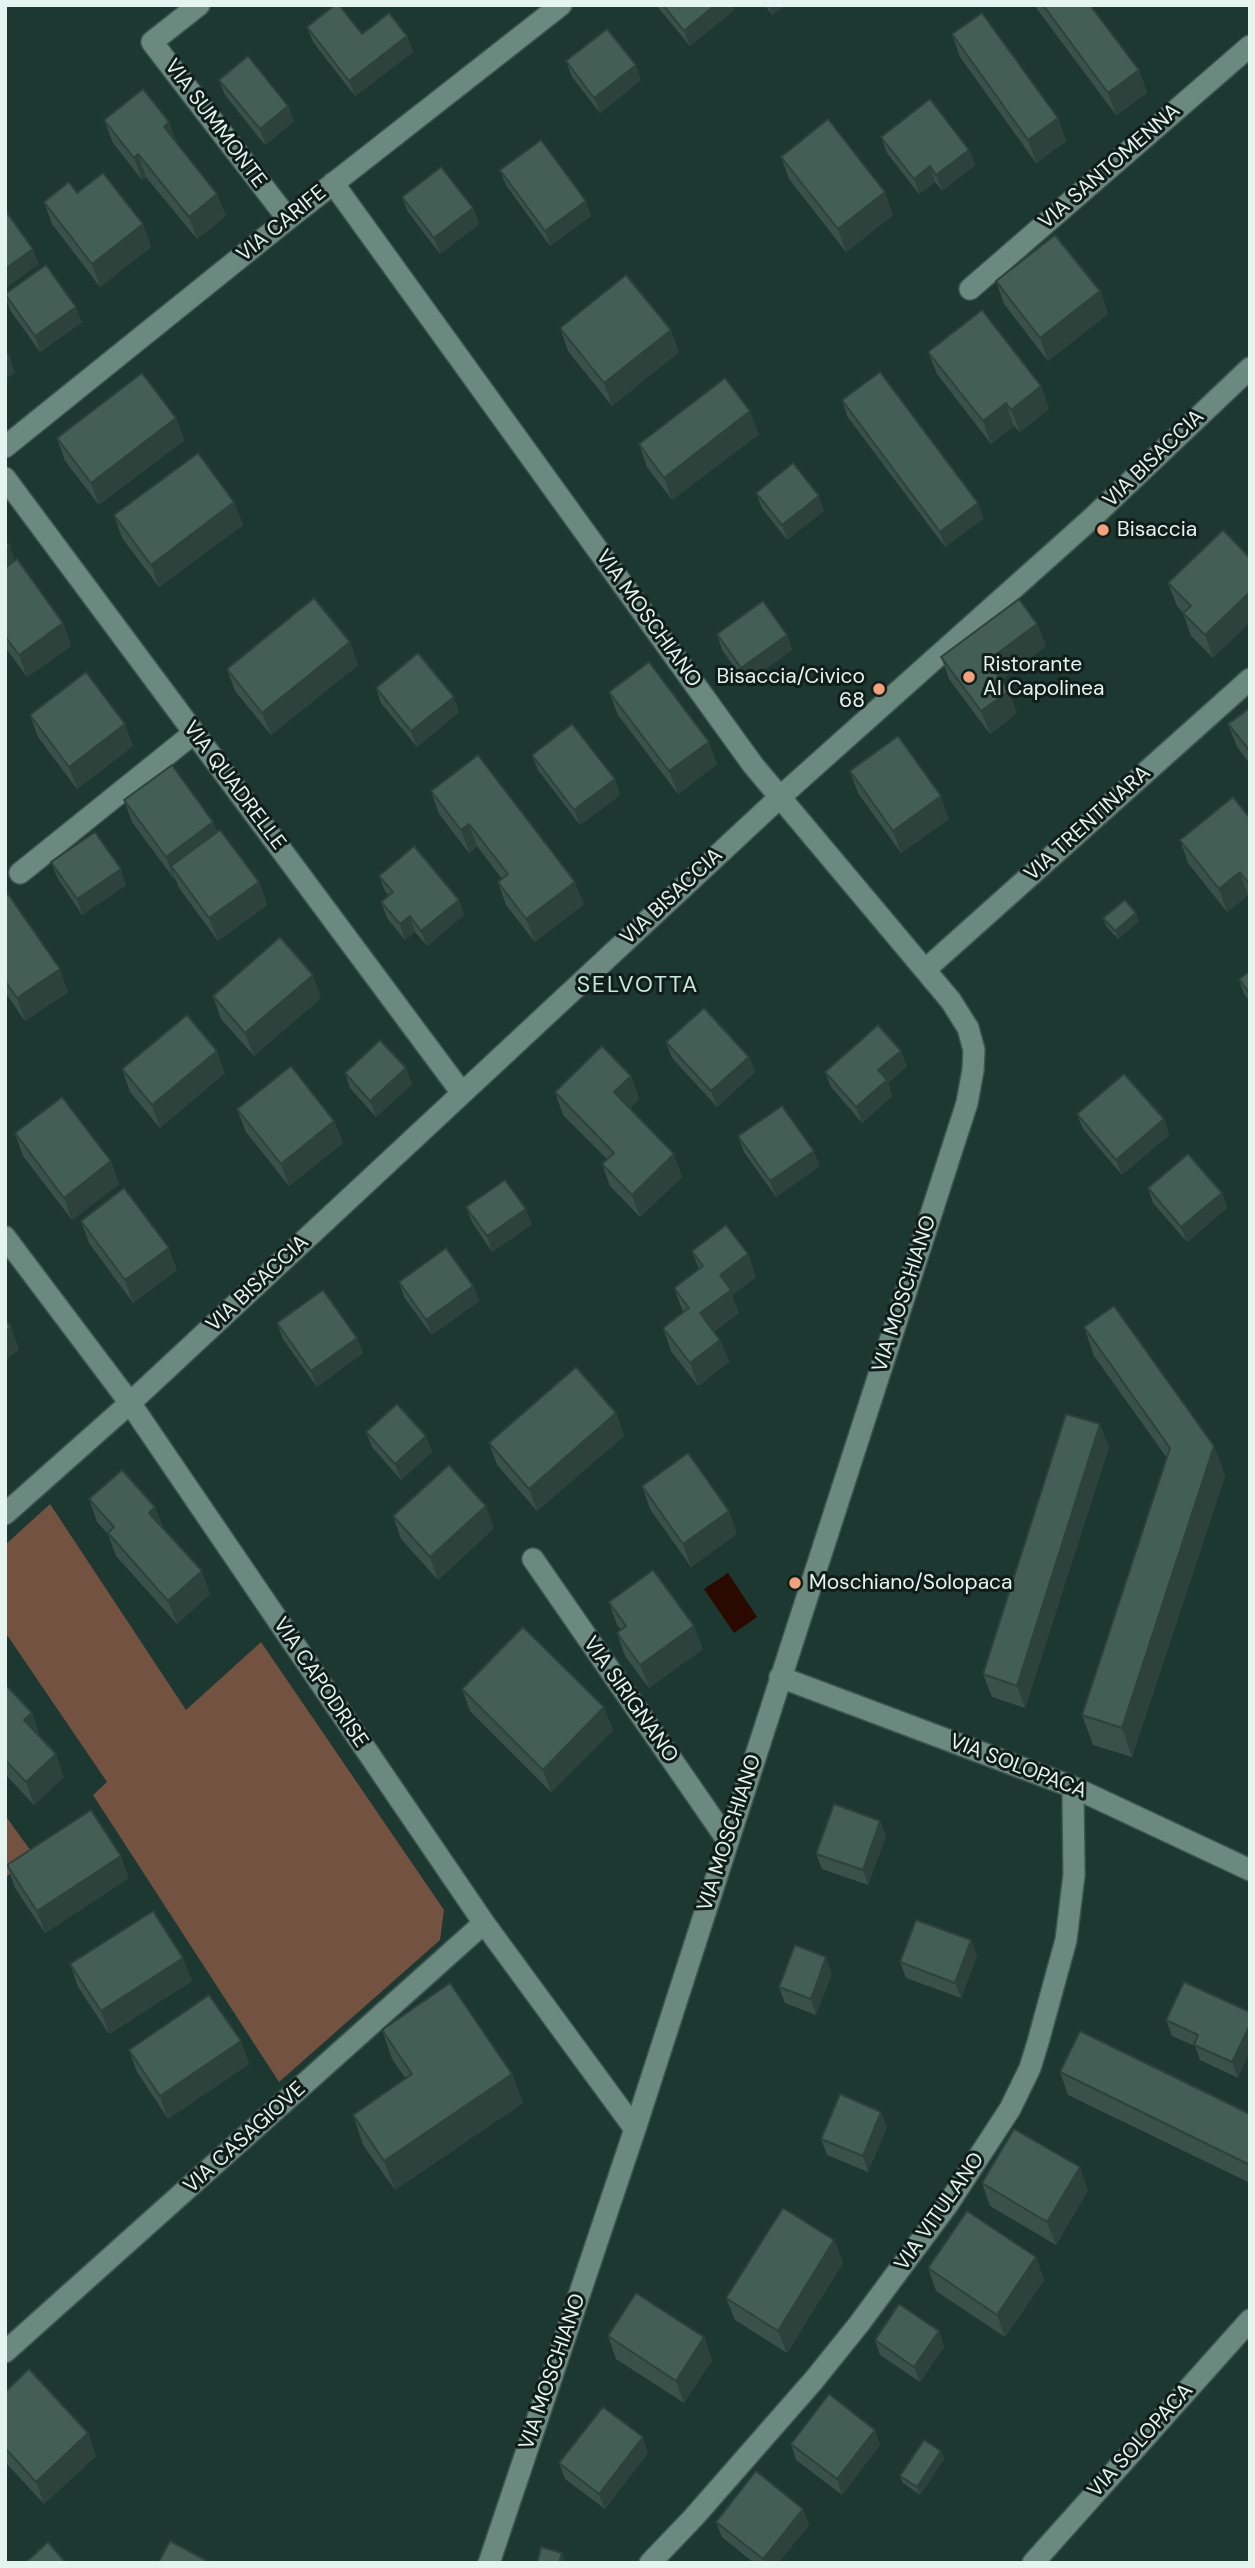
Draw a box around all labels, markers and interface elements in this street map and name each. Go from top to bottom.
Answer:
street label: VIA SUMMONTE [159,55,271,193]
street label: VIA SANTOMENNA [1034,99,1186,235]
street label: VIA CARIFE [232,180,332,268]
street label: VIA BISACCIA [1098,405,1210,513]
place label: Bisaccia [1117,517,1197,543]
marker: Bisaccia [1095,522,1111,538]
street label: VIA MOSCHIANO [590,545,706,693]
place label: Ristorante Al Capolinea [983,652,1104,702]
place label: Bisaccia/Civico 68 [717,664,865,714]
marker: Ristorante Al Capolinea [961,669,977,685]
marker: Bisaccia/Civico 68 [871,681,887,697]
street label: VIA QUADRELLE [177,717,291,855]
street label: VIA TRENTINARA [1020,761,1156,887]
street label: VIA BISACCIA [616,843,728,951]
district label: SELVOTTA [578,972,698,1000]
street label: VIA MOSCHIANO [868,1212,942,1376]
street label: VIA BISACCIA [202,1230,314,1338]
place label: Moschiano/Solopaca [809,1570,1012,1596]
marker: Moschiano/Solopaca [787,1575,803,1591]
street label: VIA CAPODRISE [267,1613,373,1753]
street label: VIA SIRIGNANO [577,1632,683,1768]
street label: VIA SOLOPACA [946,1729,1090,1805]
street label: VIA MOSCHIANO [693,1751,767,1915]
street label: VIA CASAGIOVE [179,2077,311,2199]
street label: VIA VITULANO [890,2148,990,2276]
street label: VIA MOSCHIANO [514,2291,592,2453]
street label: VIA SOLOPACA [1083,2379,1199,2503]

